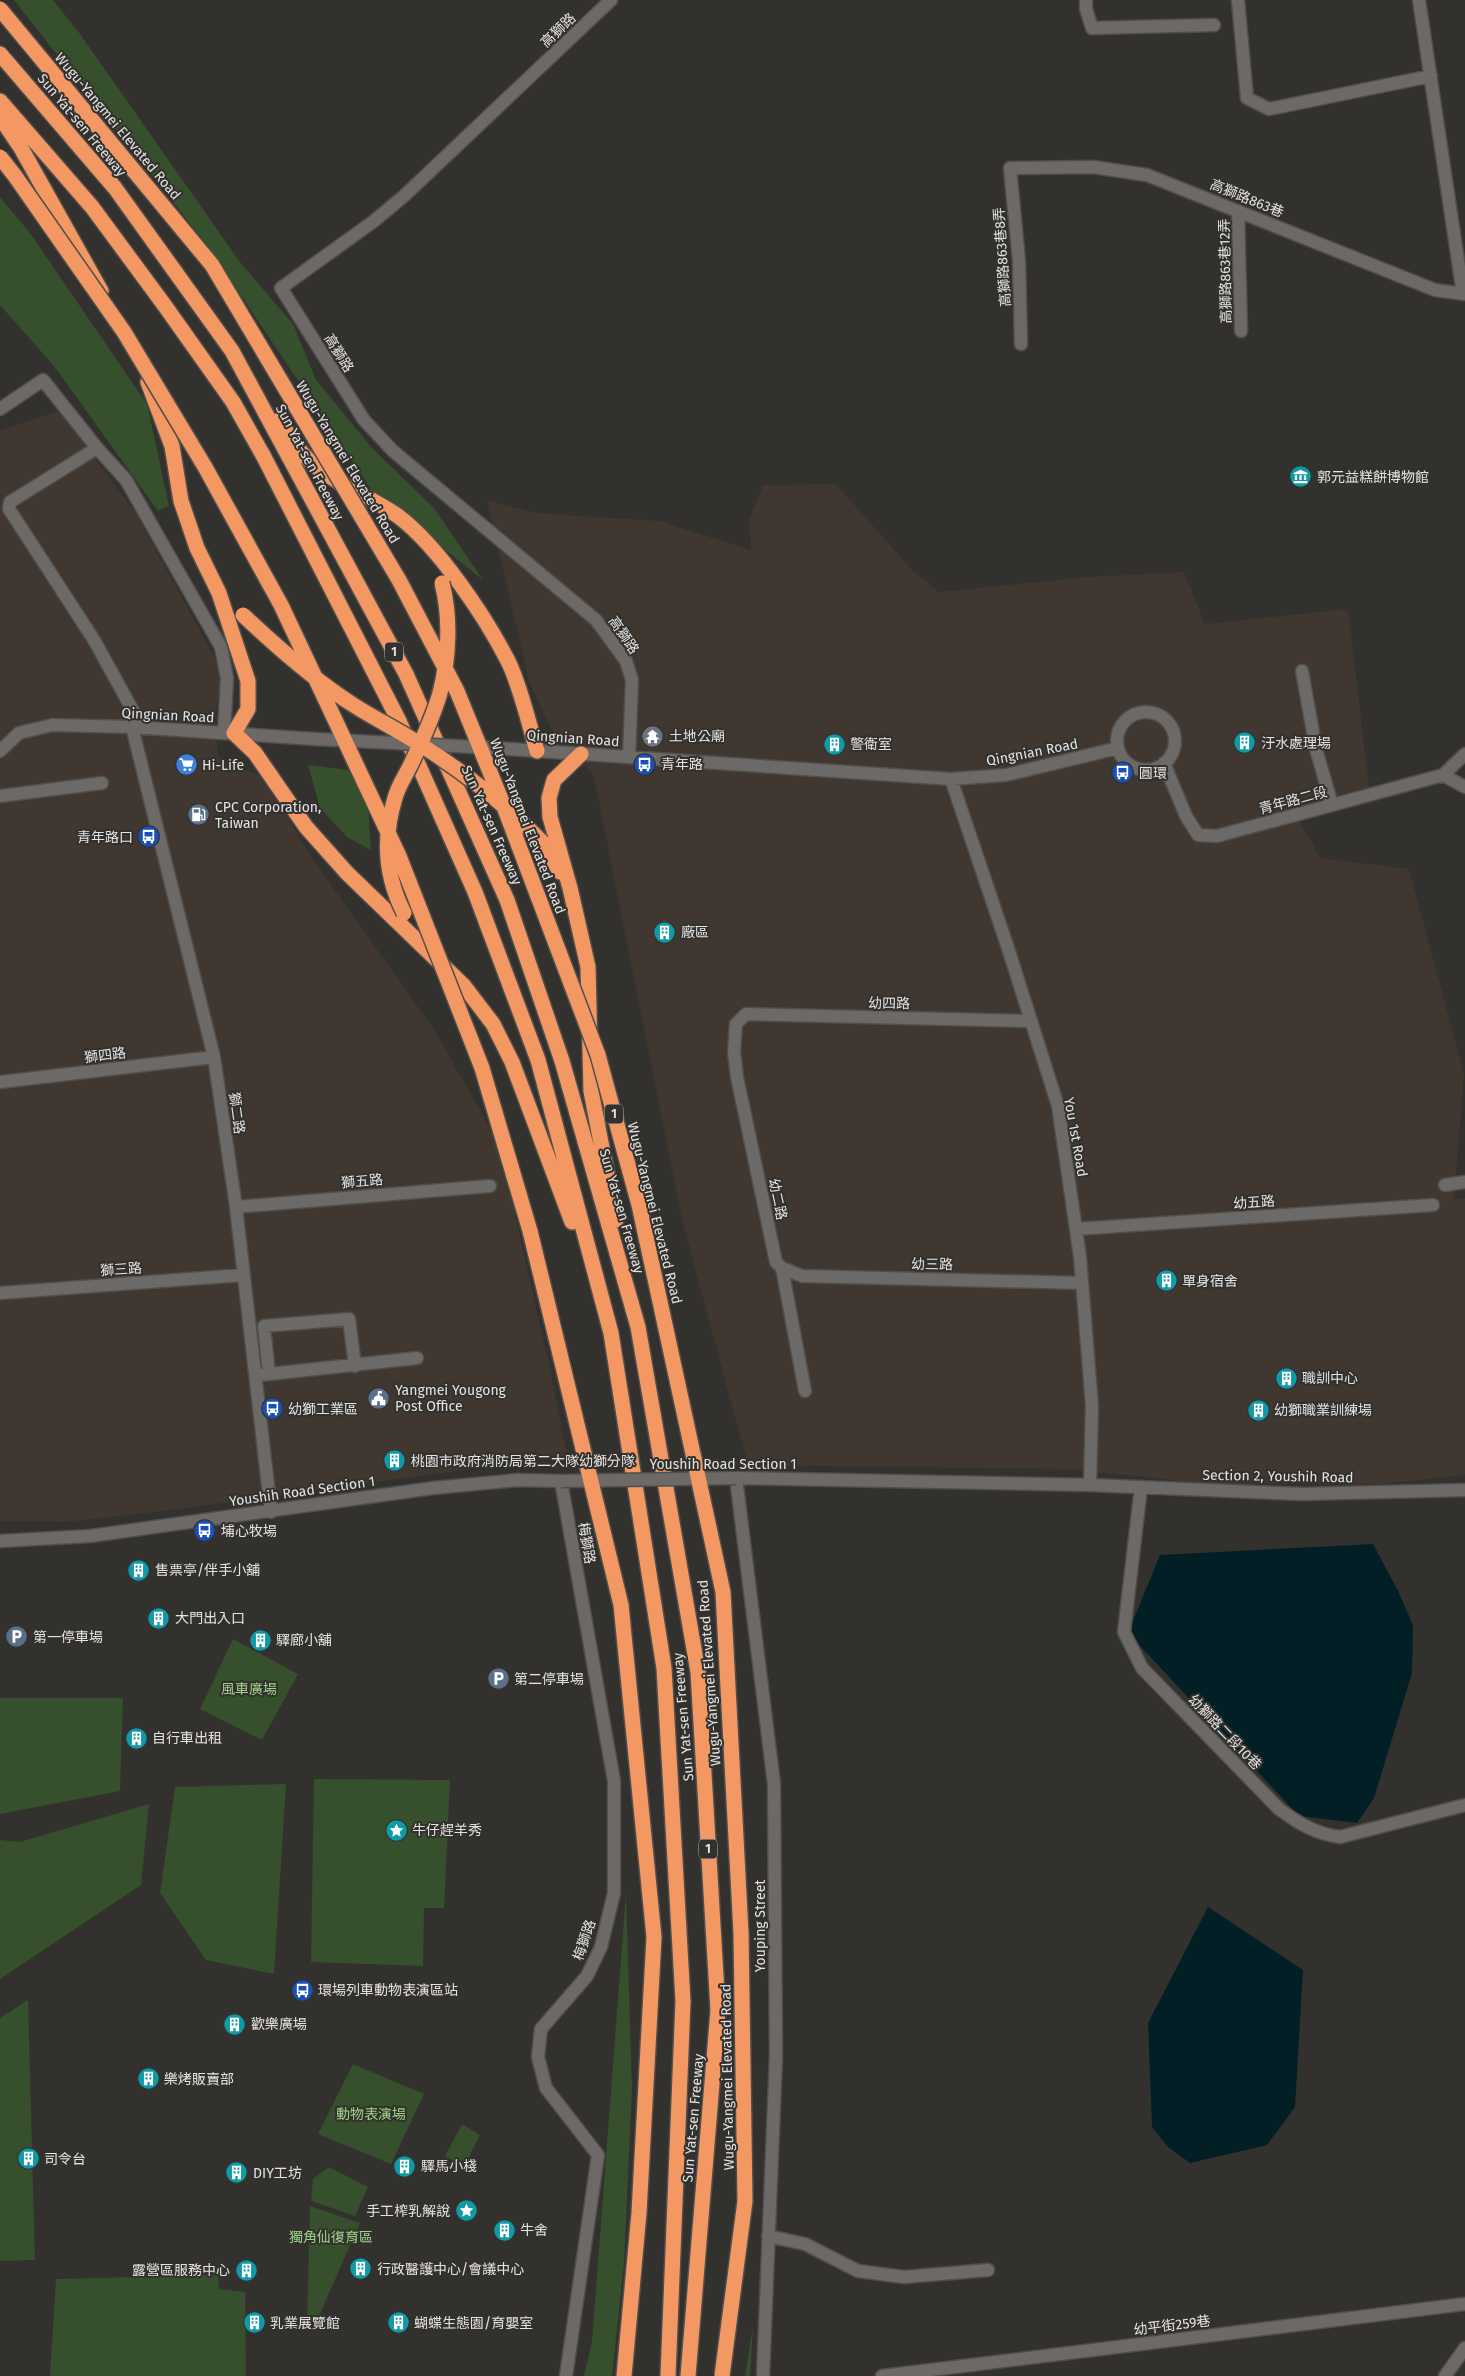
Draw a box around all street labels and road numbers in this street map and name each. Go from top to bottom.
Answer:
street label: 高獅路 [537,10,579,51]
street label: Wugu-Yangmei Elevated Road [51,49,184,203]
street label: Sun Yat-sen Freeway [34,70,130,180]
street label: 高獅路863巷 [1207,176,1286,221]
street label: 高獅路863巷8弄 [991,207,1014,307]
street label: 高獅路863巷12弄 [1216,218,1235,324]
street label: 高獅路 [320,331,357,376]
street label: Wugu-Yangmei Elevated Road [292,378,403,547]
street label: Sun Yat-sen Freeway [272,401,347,523]
street label: 高獅路 [605,613,642,657]
road number: 1 [385,642,403,662]
street label: Qingnian Road [121,705,215,726]
street label: Qingnian Road [526,727,620,750]
street label: Qingnian Road [985,735,1079,770]
street label: Wugu-Yangmei Elevated Road [486,736,569,916]
street label: Sun Yat-sen Freeway [458,763,526,888]
street label: 青年路二段 [1257,783,1329,818]
street label: 幼四路 [868,995,910,1012]
street label: 獅四路 [83,1045,127,1066]
street label: 獅二路 [225,1091,248,1135]
street label: You 1st Road [1060,1096,1091,1178]
road number: 1 [605,1104,623,1124]
street label: Wugu-Yangmei Elevated Road [624,1120,685,1306]
street label: Sun Yat-sen Freeway [596,1147,647,1276]
street label: 獅五路 [340,1171,384,1192]
street label: 幼二路 [765,1177,790,1221]
street label: 幼五路 [1232,1193,1276,1212]
street label: 幼三路 [911,1256,953,1273]
street label: 獅三路 [99,1260,143,1279]
street label: Youshih Road Section 1 [650,1456,796,1473]
street label: Section 2, Youshih Road [1202,1467,1354,1486]
street label: Youshih Road Section 1 [228,1473,376,1510]
street label: 梅獅路 [574,1521,599,1565]
street label: Wugu-Yangmei Elevated Road [695,1579,724,1767]
street label: Sun Yat-sen Freeway [669,1652,698,1782]
street label: 幼獅路二段10巷 [1185,1691,1265,1773]
road number: 1 [699,1840,717,1858]
street label: Youping Street [752,1879,769,1972]
street label: 梅獅路 [570,1918,599,1963]
street label: Wugu-Yangmei Elevated Road [717,1983,738,2171]
street label: Sun Yat-sen Freeway [679,2053,708,2183]
street label: 幼平街259巷 [1133,2312,1211,2339]

